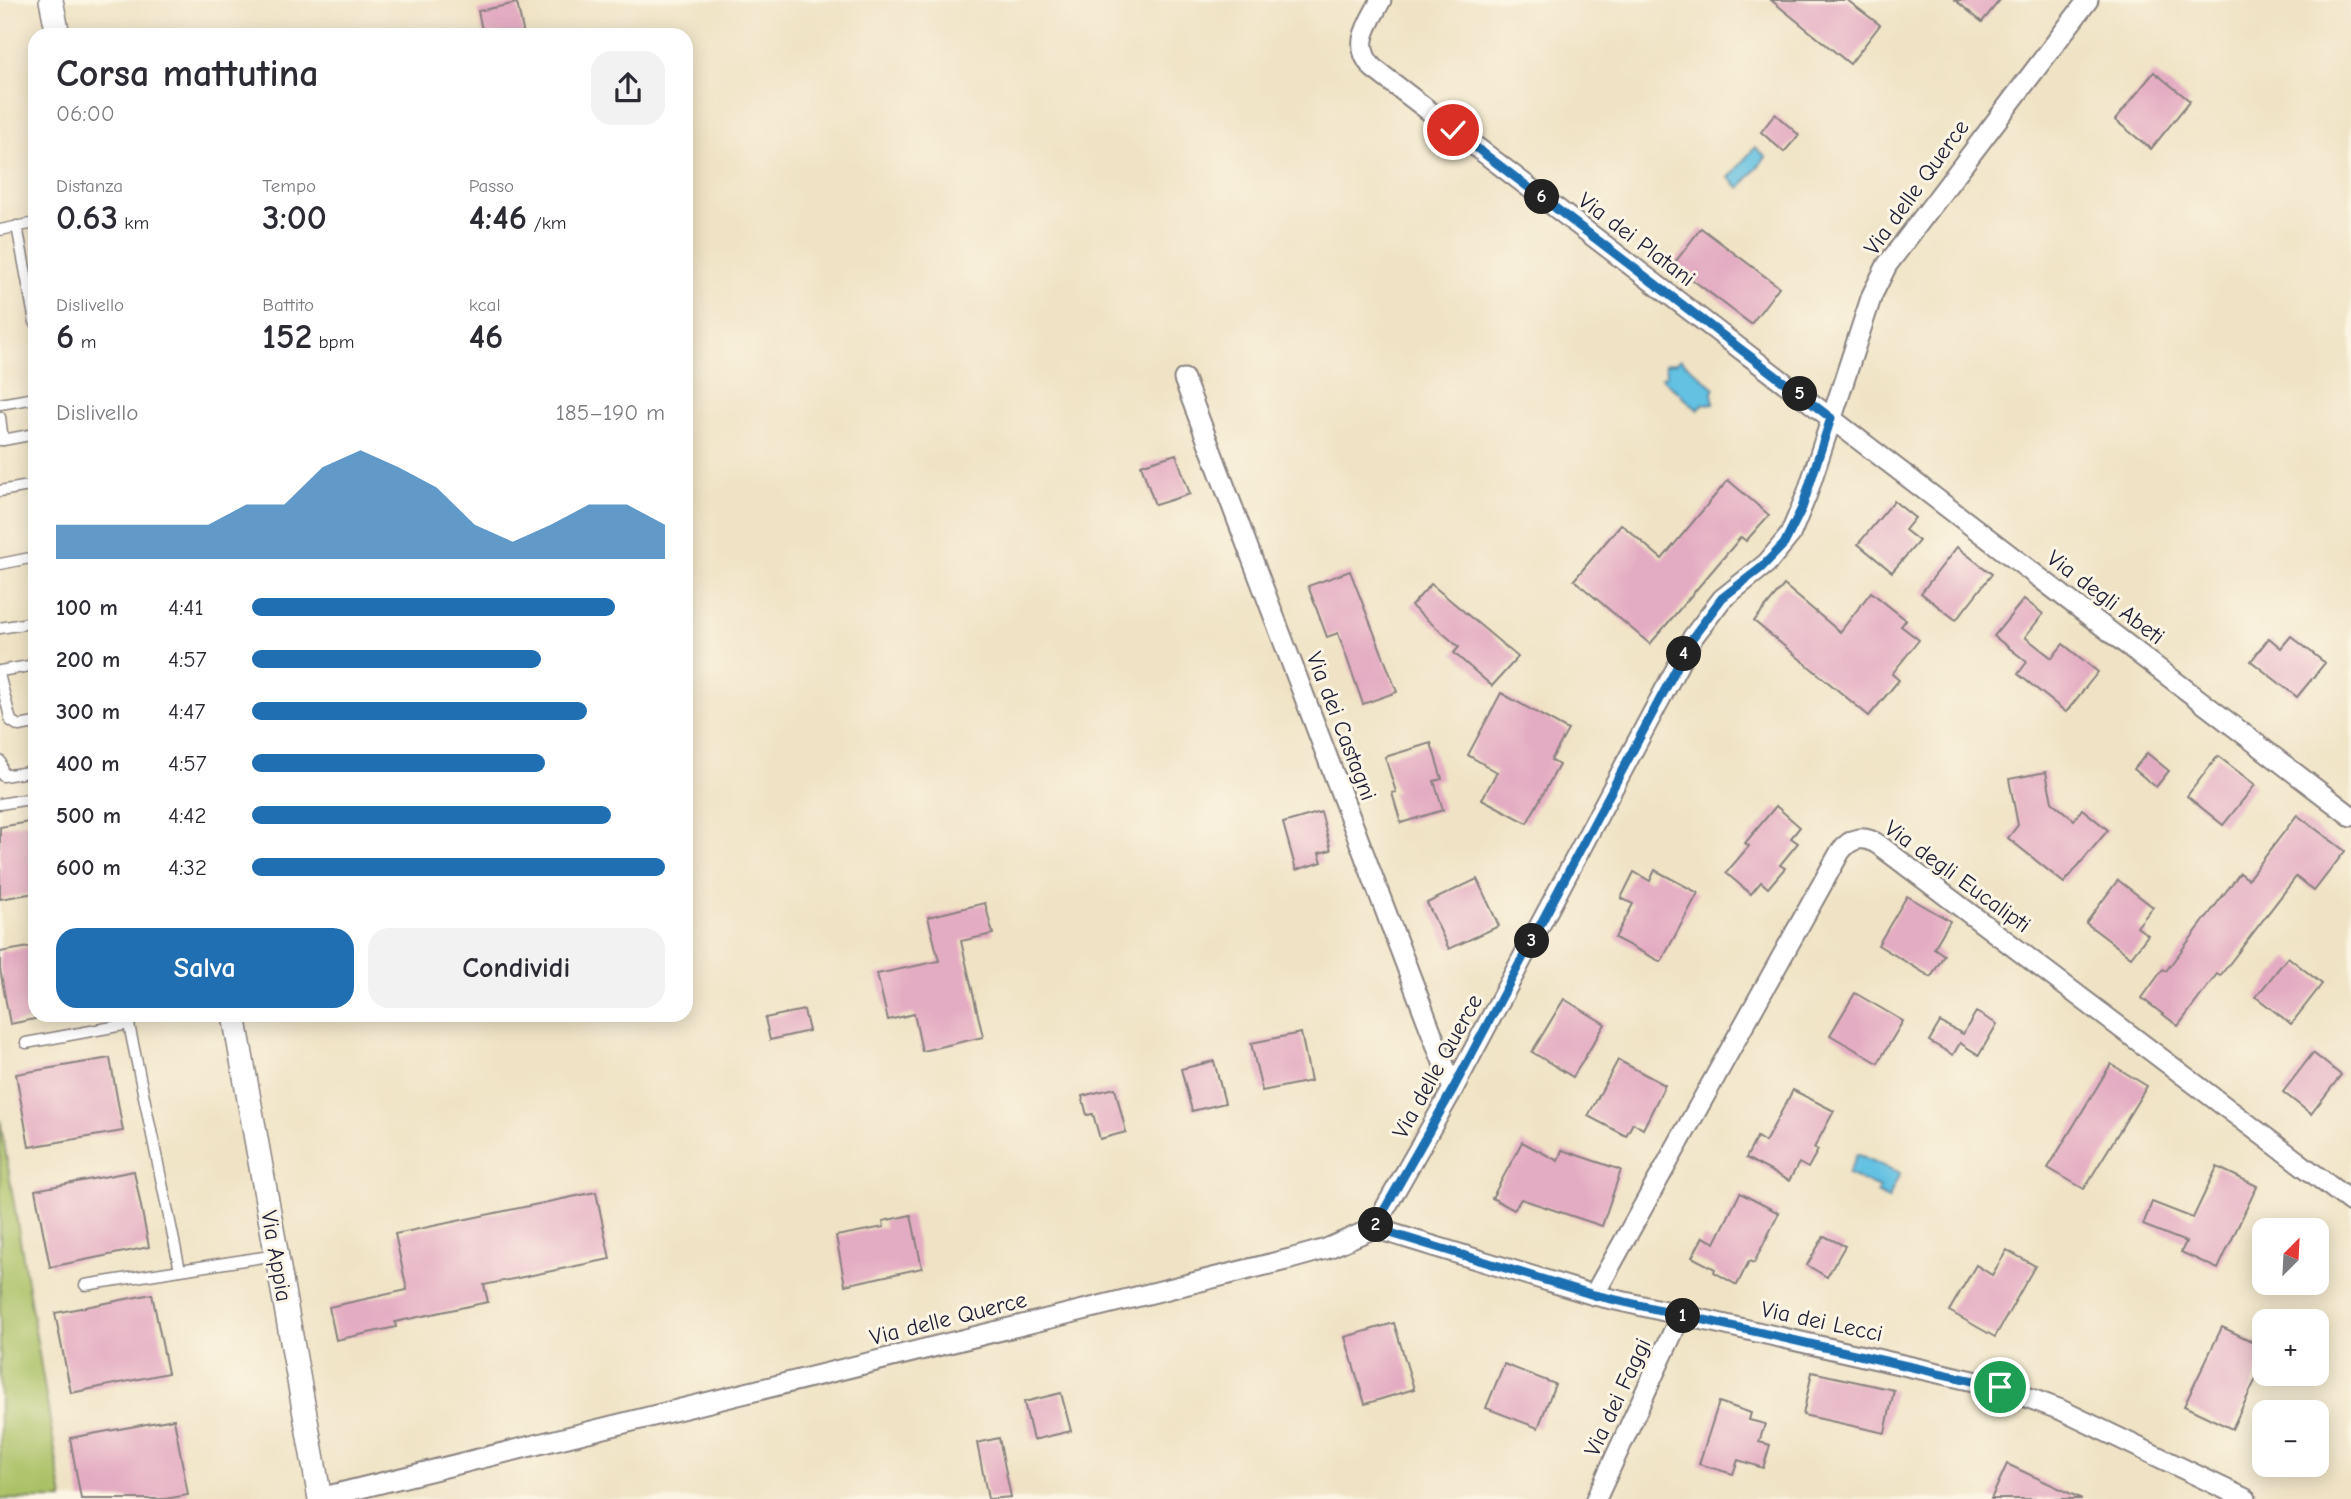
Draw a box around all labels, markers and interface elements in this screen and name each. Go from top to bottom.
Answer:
button: share [591,51,665,125]
text: Corsa mattutina [56,52,319,96]
text: 06:00 [56,100,115,127]
pin [1423,100,1483,160]
icon: check [1434,111,1472,149]
street label: Via delle Querce [1858,114,1975,260]
text: Distanza [56,175,123,197]
text: Tempo [262,175,316,197]
text: Passo [469,175,514,197]
pin: 6 [1524,180,1560,214]
text: 6 [1537,185,1546,207]
street label: Via dei Platani [1573,187,1700,292]
text: 0.63 [56,197,118,238]
text: 3:00 [262,197,327,238]
text: 4:46 [469,197,527,238]
text: km [118,212,149,234]
text: /km [527,212,567,234]
text: Dislivello [56,294,124,316]
text: Battito [262,294,314,316]
text: kcal [469,294,501,316]
text: 6 [56,316,74,357]
text: 152 [262,316,312,357]
text: 46 [469,316,503,357]
text: m [74,331,96,353]
text: bpm [312,331,354,353]
pin: 5 [1783,376,1818,412]
text: 5 [1794,382,1805,404]
text: Dislivello [56,399,138,426]
text: 185–190 m [556,399,665,426]
street label: Via degli Abeti [2042,545,2170,650]
text: 100 m [56,594,118,621]
text: 4:41 [168,594,204,621]
pin: 4 [1666,636,1702,672]
text: 4 [1679,642,1688,664]
text: 200 m [56,646,120,673]
text: 4:57 [168,646,207,673]
street label: Via dei Castagni [1301,648,1382,804]
text: 300 m [56,698,120,725]
text: 4:47 [168,698,205,725]
text: 400 m [56,750,120,777]
text: 4:57 [168,750,207,777]
text: 500 m [56,802,121,829]
text: 4:42 [168,802,206,829]
street label: Via degli Eucalipti [1880,814,2036,938]
text: 600 m [56,854,121,881]
text: 4:32 [168,854,207,881]
pin: 3 [1514,923,1550,958]
button: Salva [56,928,354,1008]
button: Condividi [368,928,665,1008]
text: 3 [1527,929,1536,951]
street label: Via delle Querce [1387,989,1488,1143]
street label: Via Appia [255,1208,298,1304]
pin: 2 [1358,1208,1394,1242]
text: 2 [1371,1213,1380,1235]
north arrow [2252,1218,2329,1295]
map controls [2252,1218,2329,1477]
street label: Via delle Querce [867,1286,1029,1351]
street label: Via dei Lecci [1759,1295,1885,1348]
pin: 1 [1666,1298,1700,1334]
text: 1 [1679,1304,1686,1326]
button: + [2252,1309,2329,1386]
street label: Via dei Faggi [1578,1334,1657,1461]
pin [1970,1357,2030,1417]
icon: arrive [1981,1368,2019,1406]
button: − [2252,1400,2329,1477]

